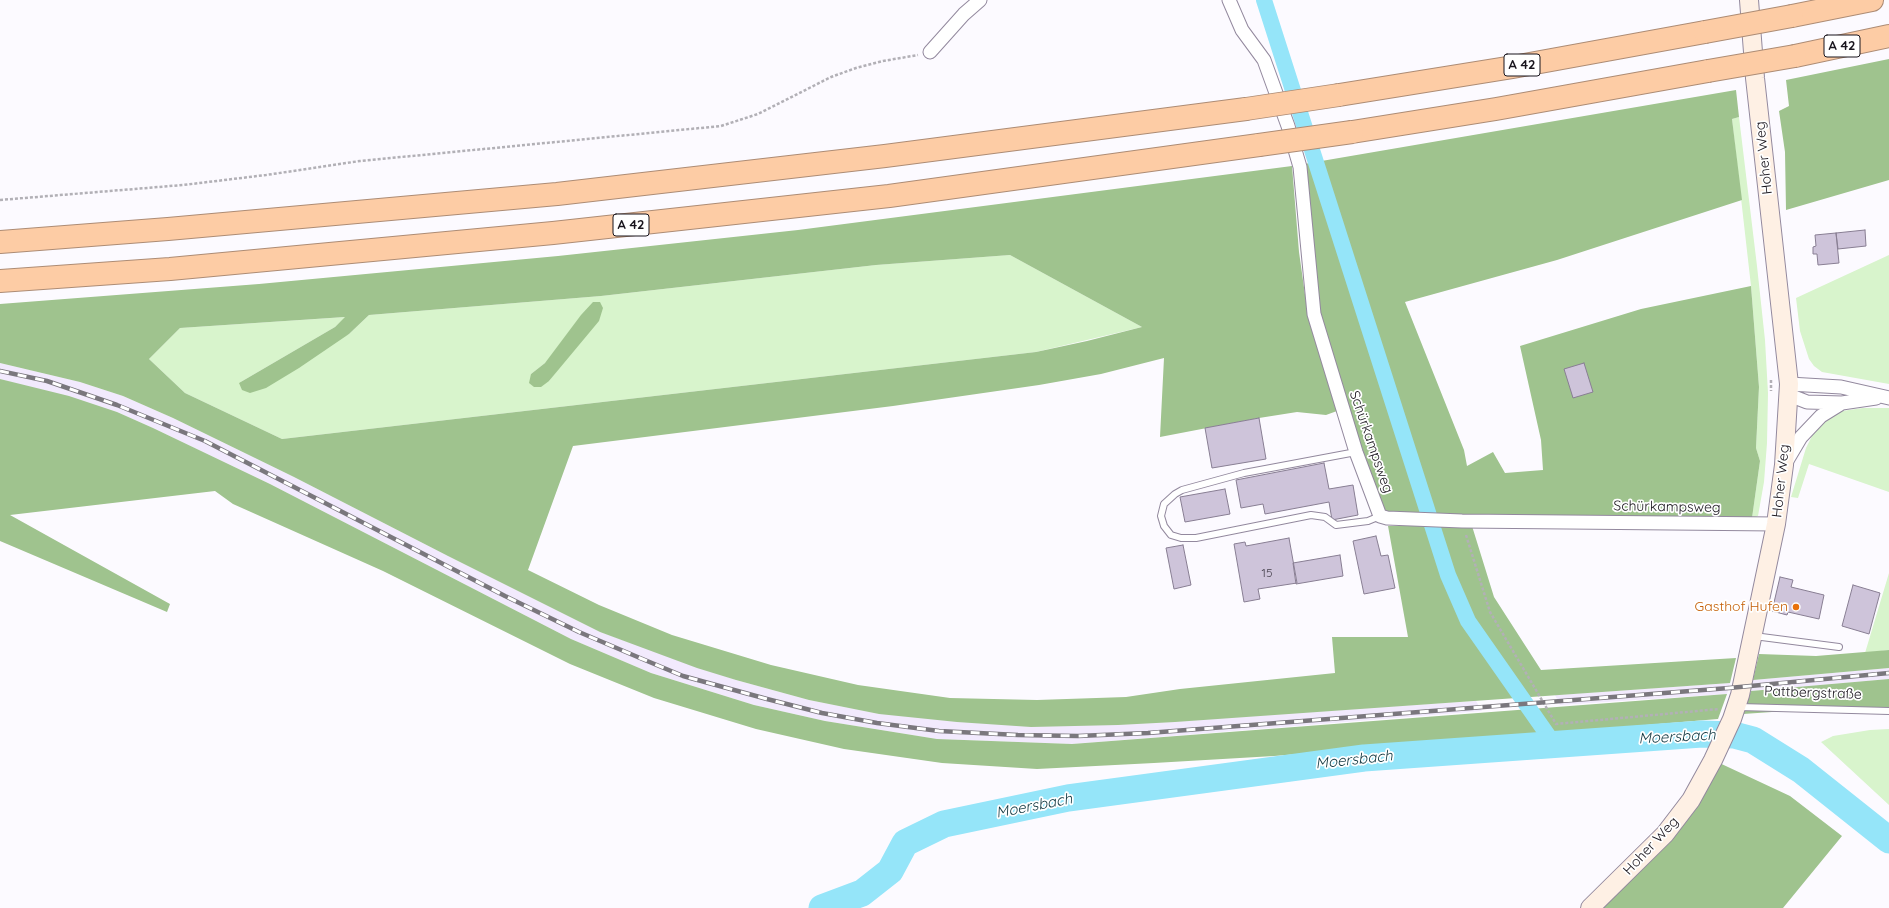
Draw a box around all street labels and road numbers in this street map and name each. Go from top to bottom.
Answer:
road number: A 42 [1824,35,1860,57]
road number: A 42 [1504,54,1540,76]
street label: Hoher Weg [1752,121,1776,195]
road number: A 42 [613,214,649,236]
street label: Schürkampsweg [1346,389,1396,495]
street label: Hoher Weg [1769,444,1793,518]
street label: Schürkampsweg [1613,498,1721,516]
street label: Pattbergstraße [1764,683,1862,703]
street label: Hoher Weg [1620,813,1682,879]

